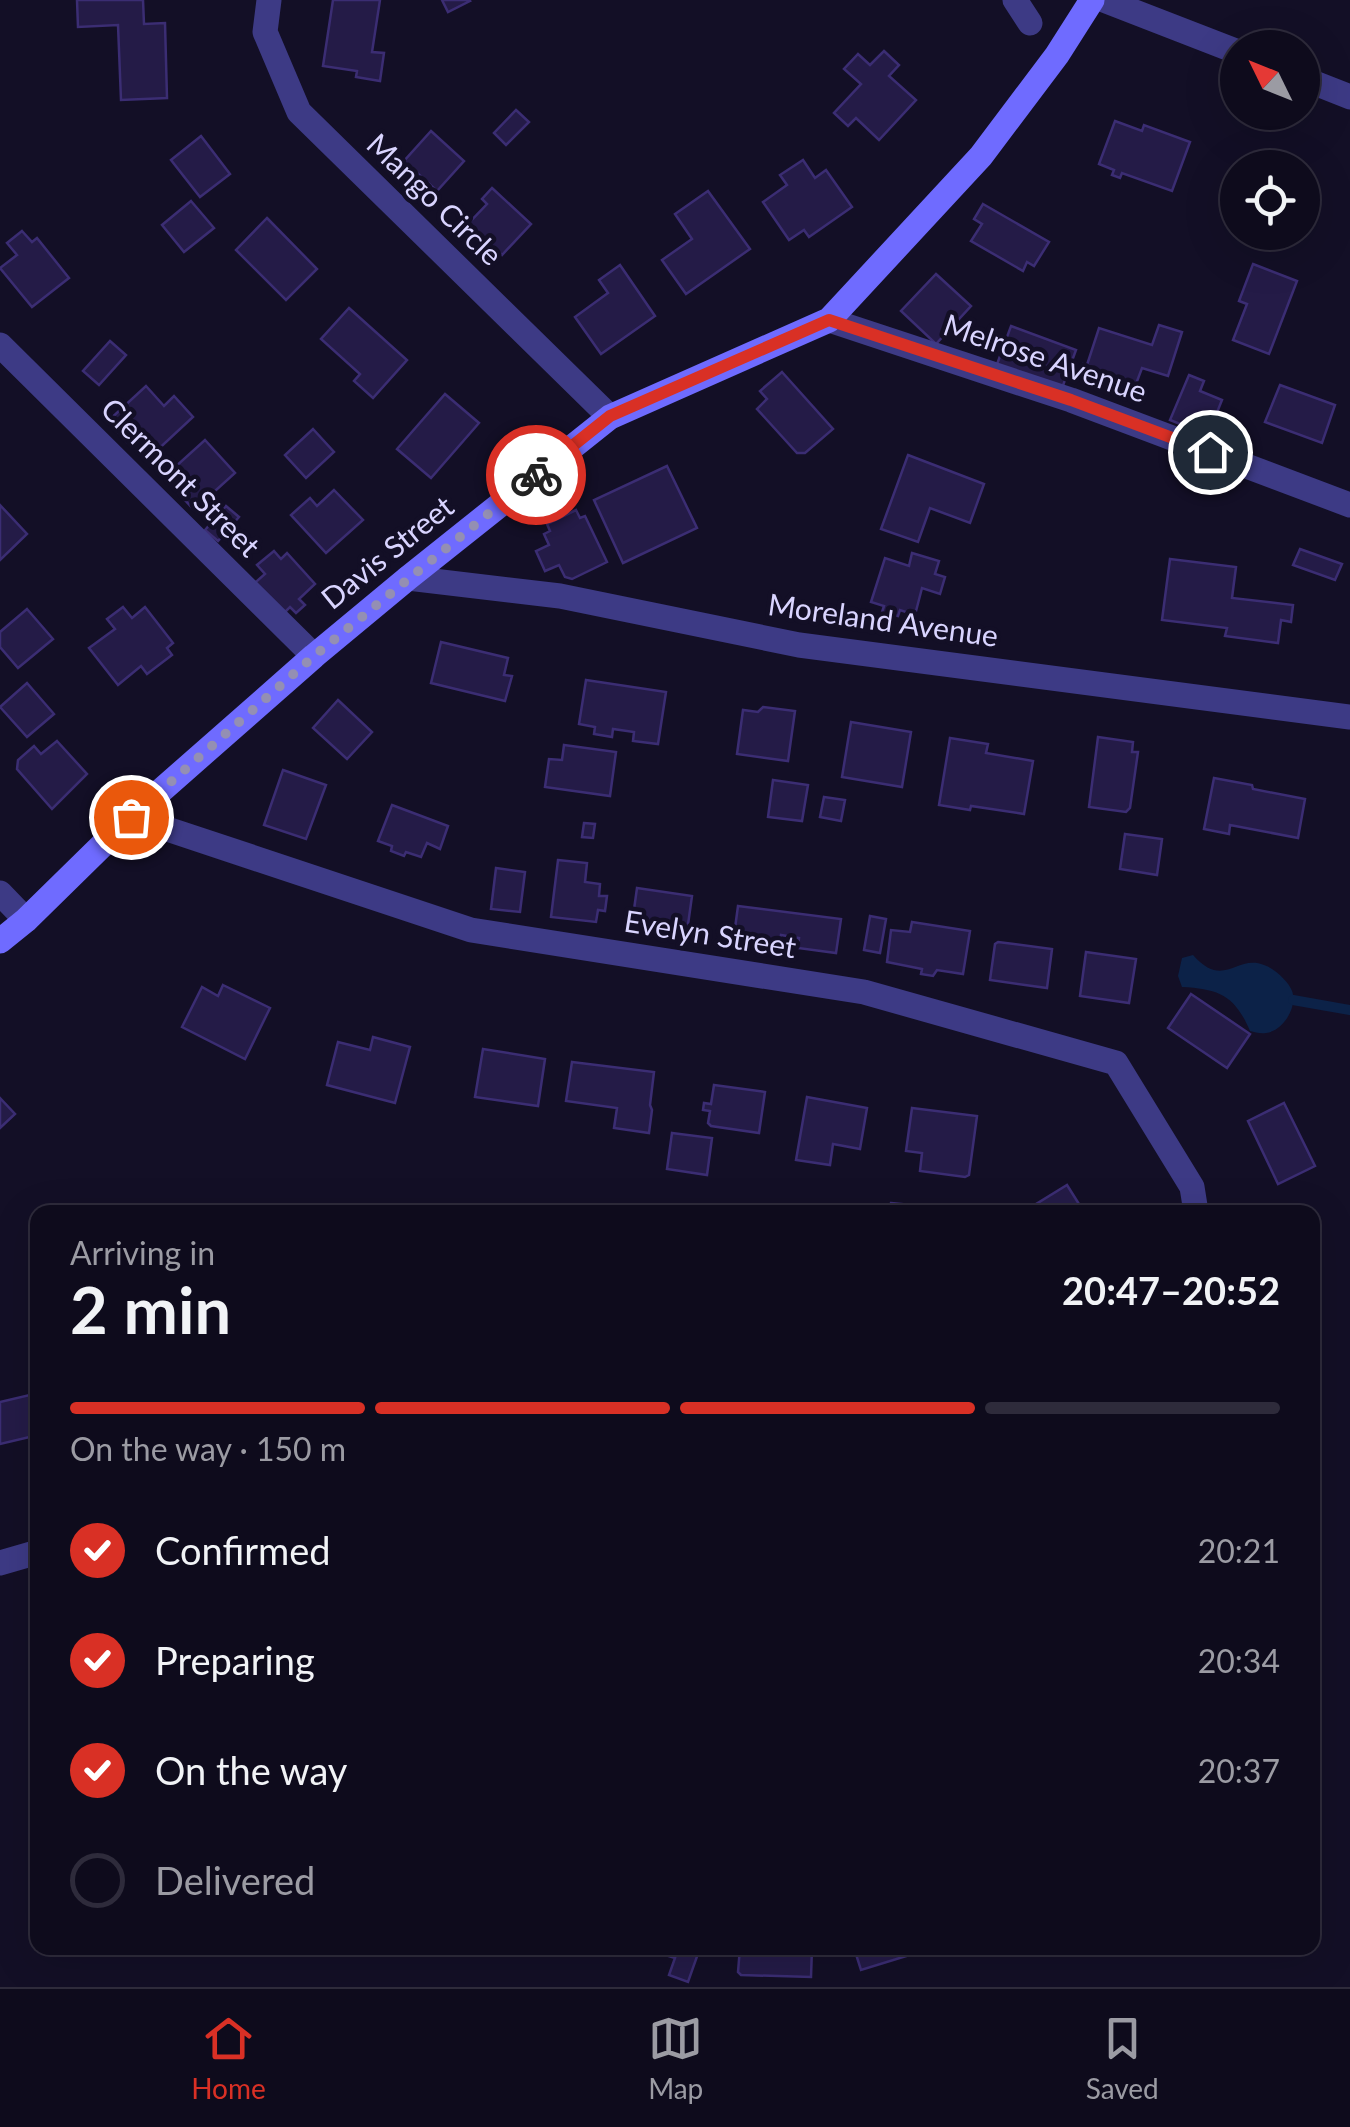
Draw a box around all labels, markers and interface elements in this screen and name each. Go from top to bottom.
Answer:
north arrow [1220,30,1320,130]
map controls [1220,30,1320,250]
street label: Mango Circle [360,125,510,272]
button: locate [1220,150,1320,250]
street label: Melrose Avenue [939,306,1152,409]
street label: Clermont Street [95,390,268,564]
pin [1168,410,1253,495]
courier [486,425,586,525]
icon: home [1183,425,1238,480]
icon: bike [509,448,564,503]
street label: Davis Street [313,487,460,616]
street label: Moreland Avenue [766,585,1001,653]
pin [89,775,174,860]
icon: bag [104,790,159,845]
street label: Evelyn Street [622,902,799,964]
text: Arriving in [70,1233,215,1272]
text: 20:47–20:52 [1062,1267,1280,1313]
text: 2 min [70,1270,231,1348]
text: On the way · 150 m [70,1429,346,1468]
icon: check [70,1523,125,1578]
text: Confirmed [155,1527,331,1573]
text: 20:21 [1198,1531,1280,1570]
icon: check [70,1633,125,1688]
text: Preparing [155,1637,315,1683]
text: 20:34 [1198,1641,1280,1680]
icon: check [70,1743,125,1798]
text: On the way [155,1747,347,1793]
text: 20:37 [1198,1751,1280,1790]
text: Delivered [155,1857,315,1903]
tab: Home [191,2011,266,2105]
tab: Map [648,2011,703,2105]
tab: Saved [1086,2011,1159,2105]

